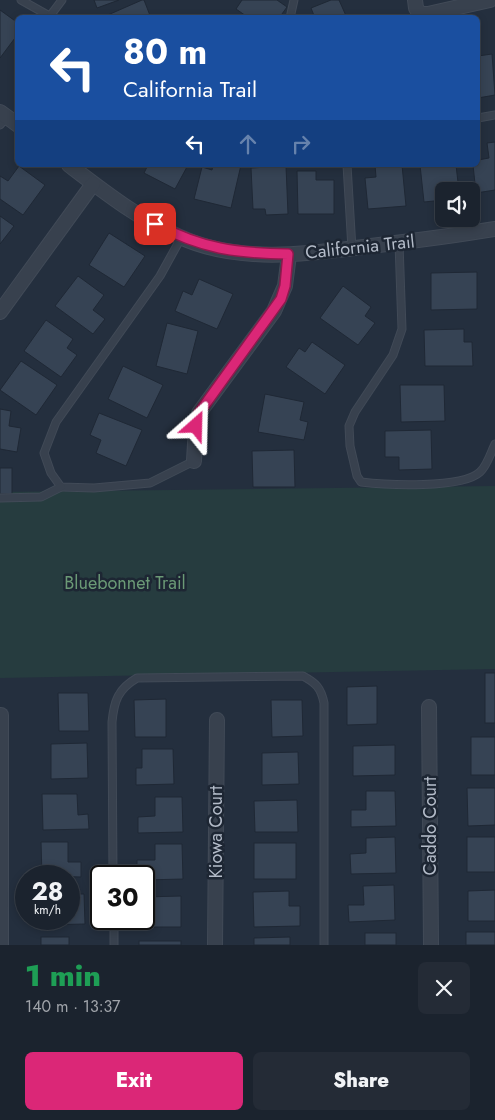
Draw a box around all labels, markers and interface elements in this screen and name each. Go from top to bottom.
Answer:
text: 80 m [123,27,207,77]
icon: left [40,35,105,100]
text: California Trail [123,73,257,105]
icon: left [181,130,209,158]
icon: ahead [234,130,262,158]
icon: right [287,130,315,158]
map controls [435,182,480,227]
button: sound [435,182,480,227]
pin [134,203,176,245]
icon: arrive [141,210,169,238]
street label: California Trail [304,228,416,266]
position arrow [169,399,221,451]
park label: Bluebonnet Trail [64,570,186,596]
street label: Caddo Court [417,776,443,875]
street label: Kiowa Court [203,785,229,878]
speed limit sign: 30 [90,865,155,930]
text: 28 [31,873,64,909]
text: km/h [34,901,61,919]
text: 1 min [25,954,101,997]
button: close [418,962,470,1014]
text: 140 m · 13:37 [25,995,120,1018]
button: Exit [25,1052,243,1110]
button: Share [253,1052,470,1110]

